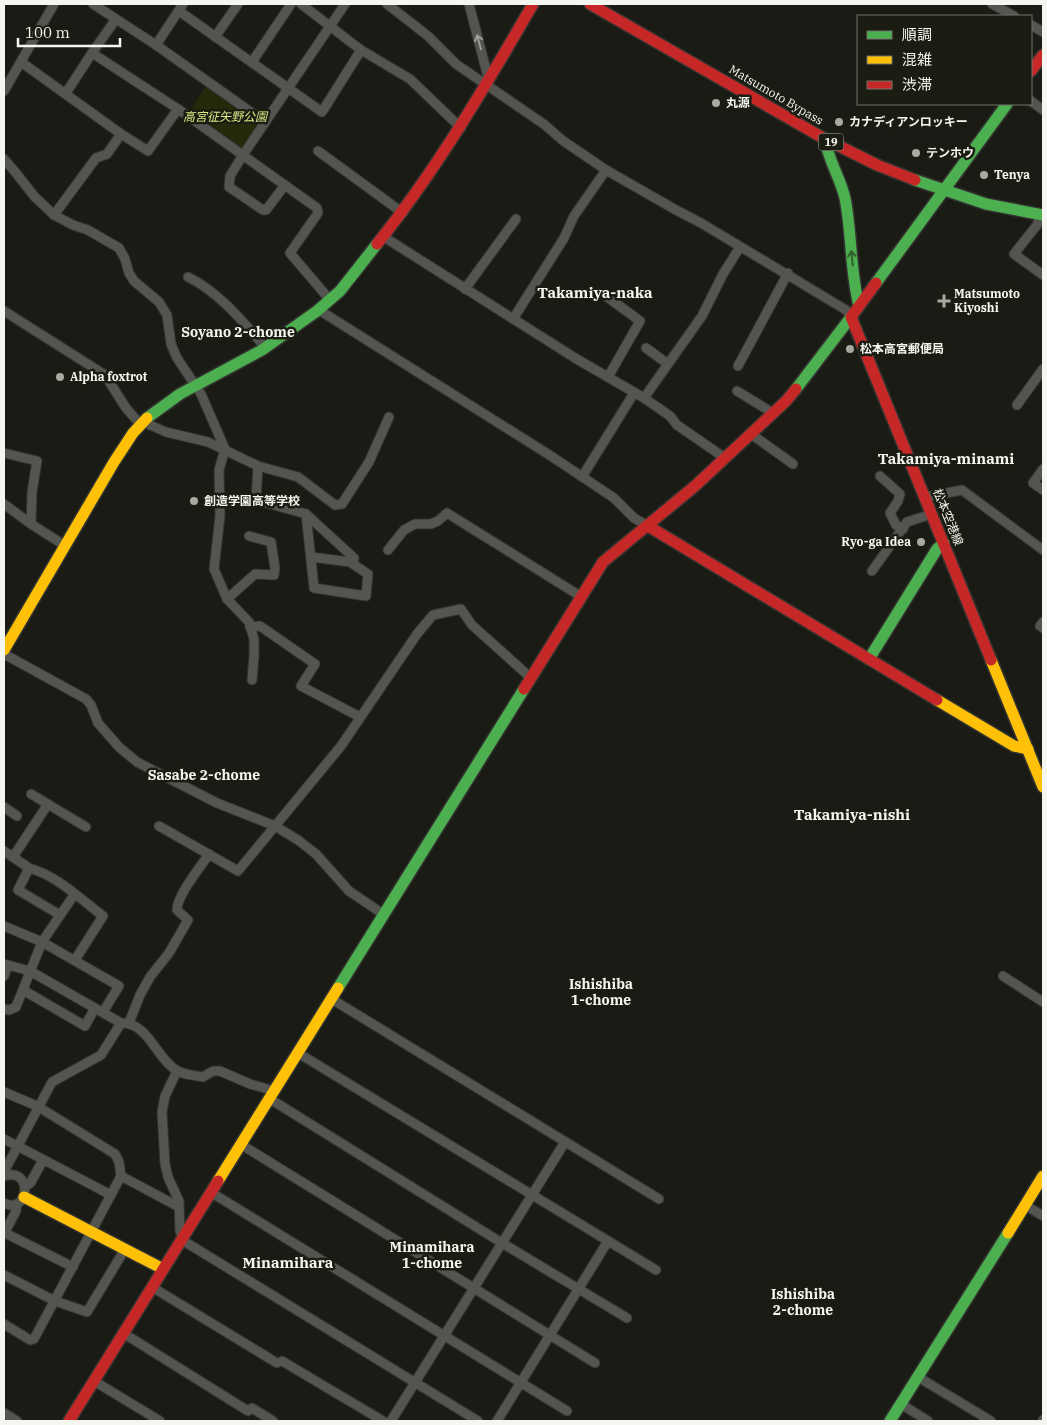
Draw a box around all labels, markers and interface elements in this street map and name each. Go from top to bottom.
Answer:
scale bar [18,15,120,47]
legend [857,15,1032,105]
text: 100 m [25,23,70,42]
text: 順調 [902,25,932,44]
one-way arrow [474,35,483,51]
text: 混雑 [902,50,932,69]
street label: Matsumoto Bypass [726,61,826,128]
text: 渋滞 [902,75,932,94]
place label: 丸源 [726,95,750,110]
marker: 丸源 [710,97,722,109]
park label: 高宮征矢野公園 [183,109,269,124]
place label: カナディアンロッキー [849,114,968,129]
marker: カナディアンロッキー [833,116,845,128]
road number: 19 [818,134,844,150]
place label: テンホウ [926,145,974,160]
marker: テンホウ [910,147,922,159]
place label: Tenya [994,167,1030,182]
marker: Tenya [978,169,990,181]
one-way arrow [847,251,856,267]
district label: Takamiya-naka [537,283,653,302]
place label: Matsumoto Kiyoshi [954,286,1020,315]
marker: Matsumoto Kiyoshi [938,295,950,307]
district label: Soyano 2-chome [181,323,295,341]
place label: 松本高宮郵便局 [860,341,944,356]
marker: 松本高宮郵便局 [844,343,856,355]
place label: Alpha foxtrot [70,369,148,384]
marker: Alpha foxtrot [54,371,66,383]
district label: Takamiya-minami [878,449,1014,468]
street label: 松本空港線 [930,486,967,547]
place label: 創造学園高等学校 [204,493,300,508]
marker: 創造学園高等学校 [188,495,200,507]
place label: Ryo-ga Idea [841,534,911,549]
marker: Ryo-ga Idea [915,536,927,548]
district label: Sasabe 2-chome [148,766,260,784]
district label: Takamiya-nishi [794,805,910,824]
district label: Ishishiba 1-chome [569,975,633,1009]
district label: Minamihara 1-chome [390,1238,474,1272]
district label: Minamihara [243,1253,334,1272]
district label: Ishishiba 2-chome [771,1285,835,1319]

